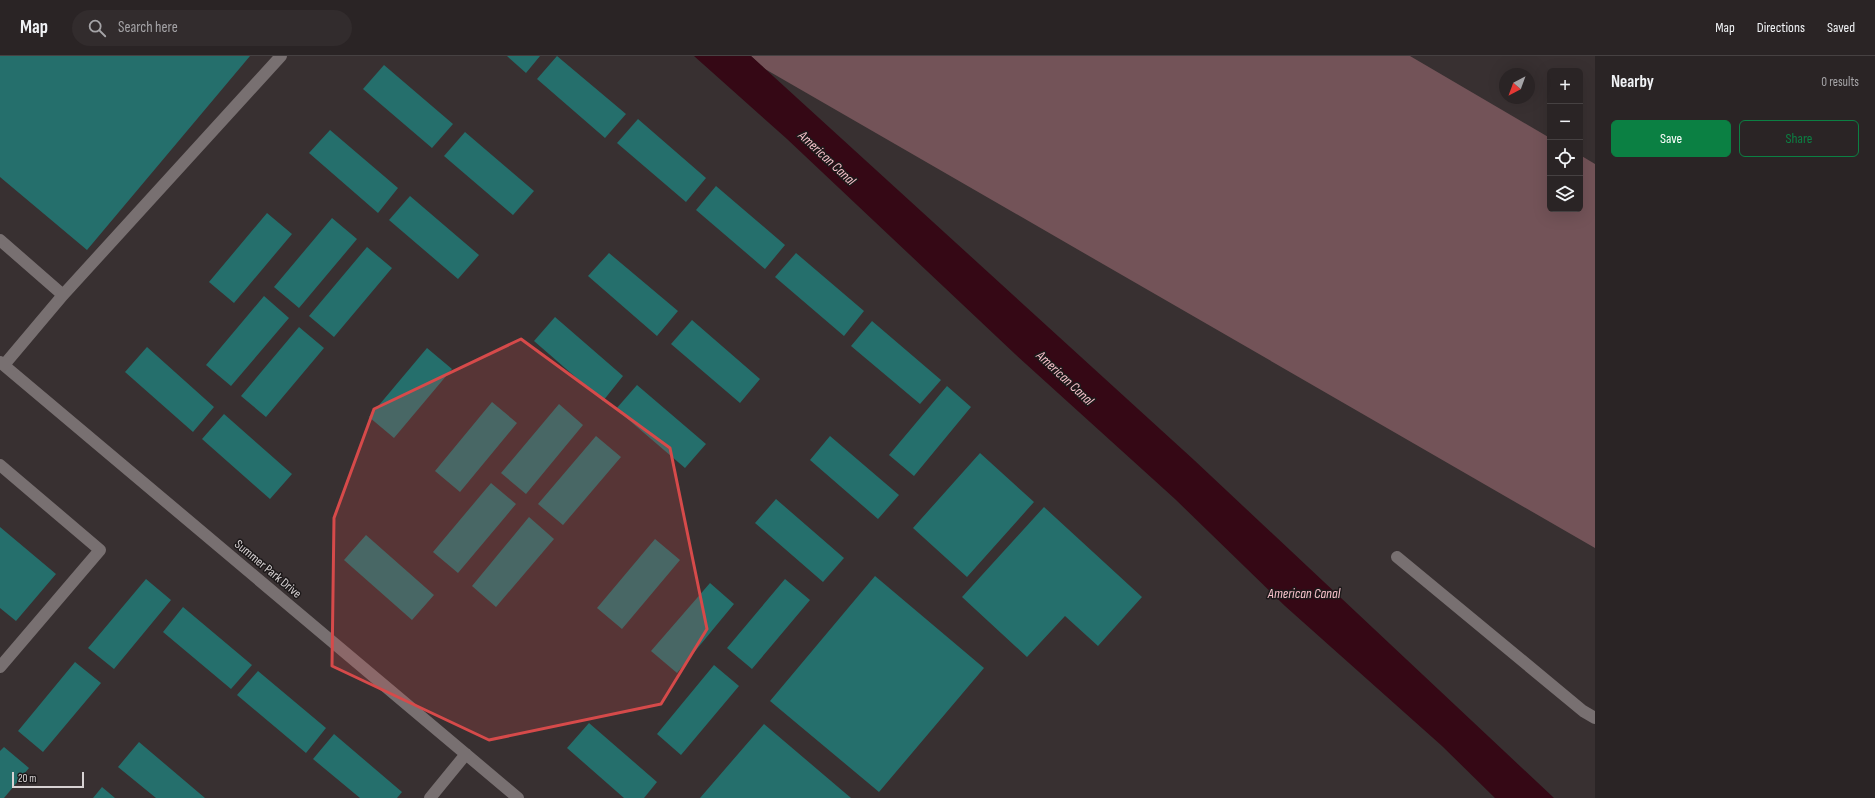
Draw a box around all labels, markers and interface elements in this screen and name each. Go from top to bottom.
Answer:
search box [72,10,352,46]
text: Map [20,16,48,39]
icon: search [86,17,108,39]
text: Search here [118,18,178,37]
text: Map [1715,19,1735,36]
text: Directions [1757,19,1805,36]
text: Saved [1827,19,1855,36]
north arrow [1499,68,1535,104]
map controls [1547,68,1583,212]
button: + [1547,68,1583,104]
text: Nearby [1611,72,1654,92]
text: 0 results [1821,74,1859,90]
button: − [1547,104,1583,140]
button: Save [1611,120,1731,157]
button: Share [1739,120,1859,157]
water label: American Canal [794,126,860,189]
button: locate [1547,140,1583,176]
button: layers [1547,176,1583,212]
water label: American Canal [1032,346,1098,409]
street label: Summer Park Drive [231,536,305,602]
water label: American Canal [1267,585,1341,602]
scale bar [12,770,84,789]
text: 20 m [18,772,36,785]

